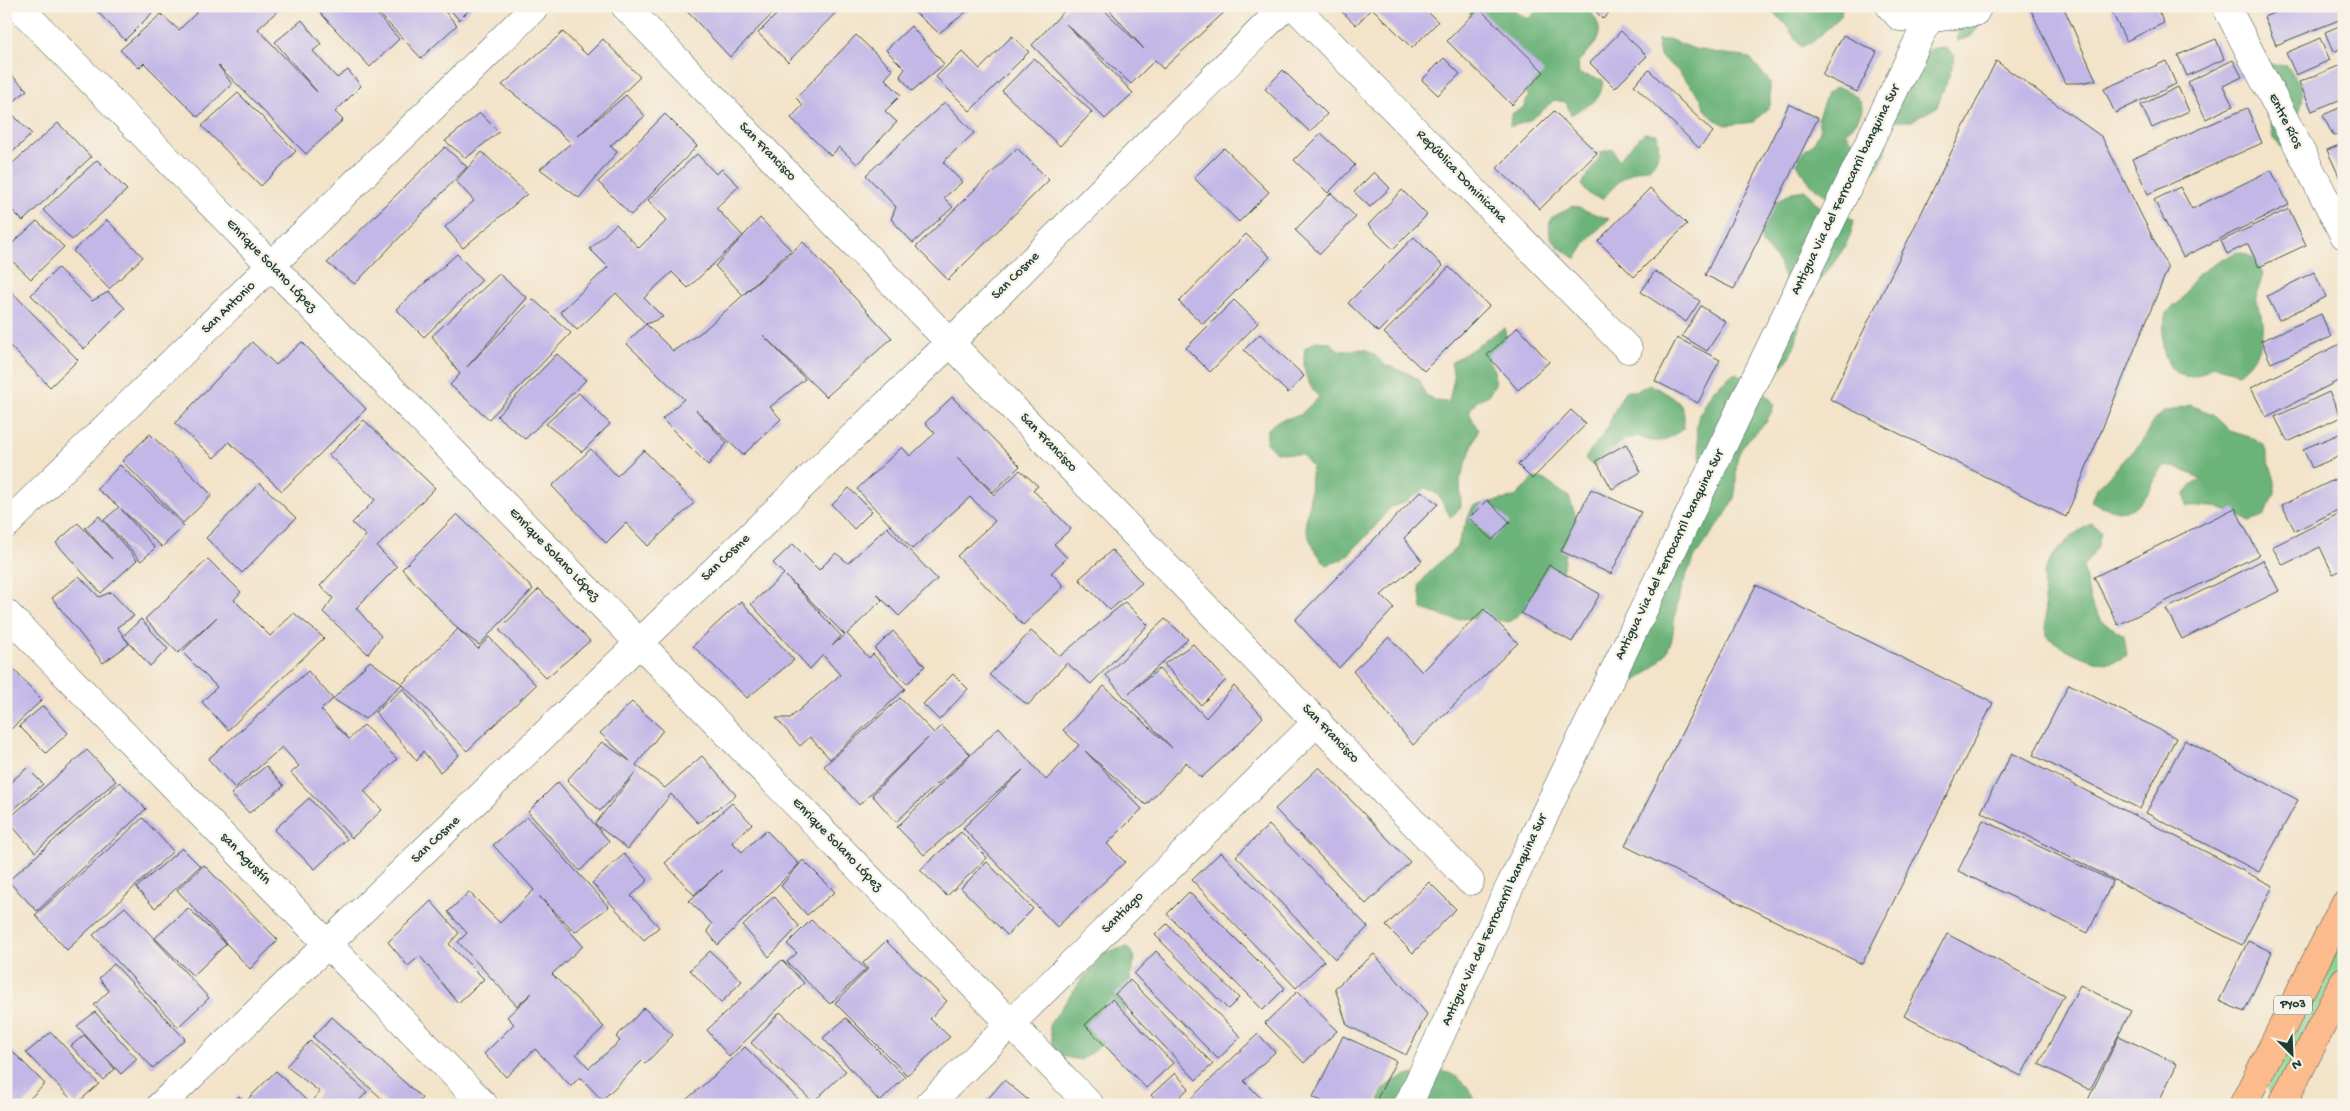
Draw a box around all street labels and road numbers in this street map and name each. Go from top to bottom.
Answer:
street label: Antigua Via del Ferrocarril banquina Sur [1788,81,1905,298]
street label: Entre Ríos [2264,91,2306,152]
street label: San Francisco [735,119,799,185]
street label: República Dominicana [1412,127,1511,228]
street label: Enrique Solano López [222,216,321,317]
street label: San Cosme [988,248,1044,304]
street label: San Antonio [198,278,260,338]
street label: San Francisco [1016,410,1080,476]
street label: Antigua Via del Ferrocarril banquina Sur [1612,446,1729,663]
street label: Enrique Solano López [505,505,604,606]
street label: San Cosme [698,530,755,585]
street label: San Francisco [1298,701,1362,767]
street label: Enrique Solano López [788,795,887,896]
street label: Antigua Via del Ferrocarril banquina Sur [1438,810,1552,1029]
street label: San Cosme [408,812,465,867]
street label: san Agustín [216,829,274,889]
street label: Santiago [1098,888,1148,938]
road number: PY03 [2274,996,2312,1014]

